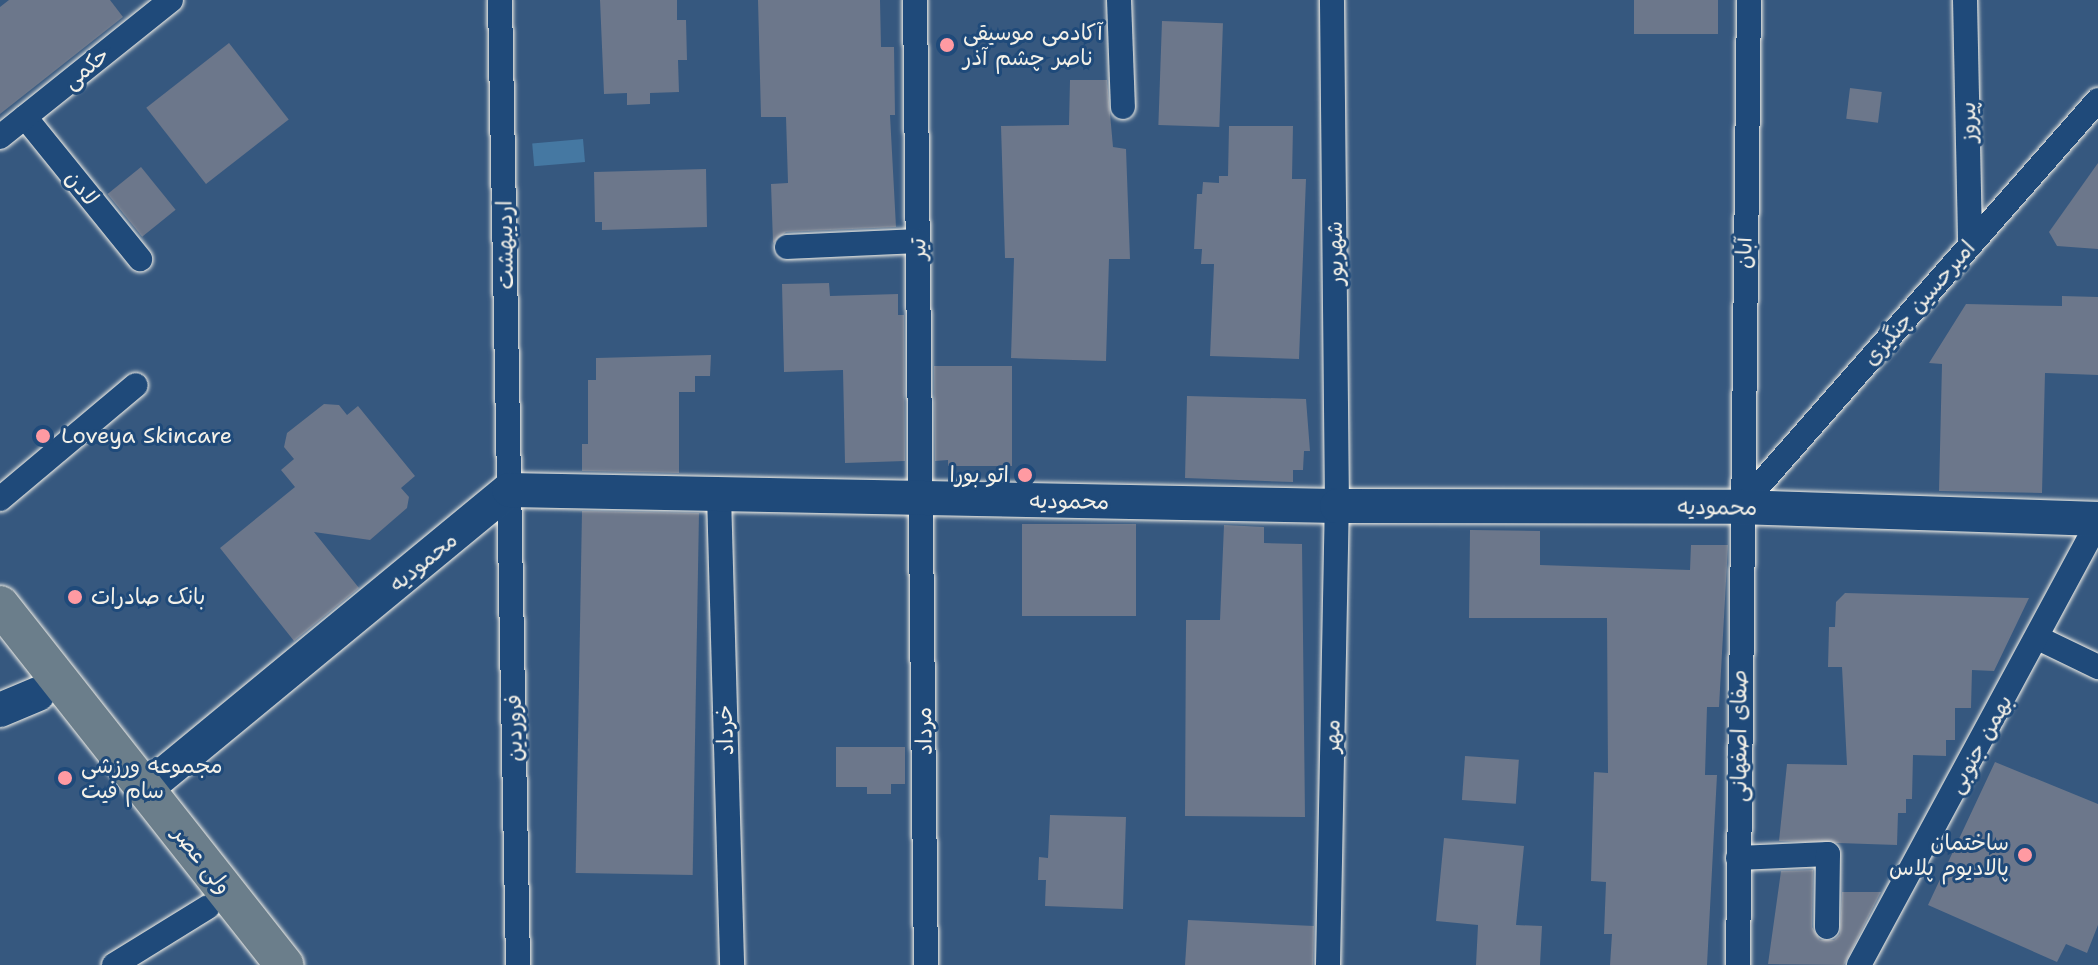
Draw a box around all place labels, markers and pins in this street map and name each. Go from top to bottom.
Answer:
place label: آکادمی موسیقی ناصر چشم آذر [963,19,1103,70]
marker: آکادمی موسیقی ناصر چشم آذر [938,36,956,54]
place label: Loveya Skincare [61,423,232,449]
marker: Loveya Skincare [32,425,54,447]
place label: اتو بورا [950,462,1009,488]
marker: اتو بورا [1016,466,1034,484]
place label: بانک صادرات [91,584,205,610]
marker: بانک صادرات [66,588,84,606]
place label: مجموعه ورزشی سام فیت [81,752,223,804]
marker: مجموعه ورزشی سام فیت [56,769,74,787]
place label: ساختمان پالادیوم پلاس [1889,829,2009,880]
marker: ساختمان پالادیوم پلاس [2016,846,2034,864]

